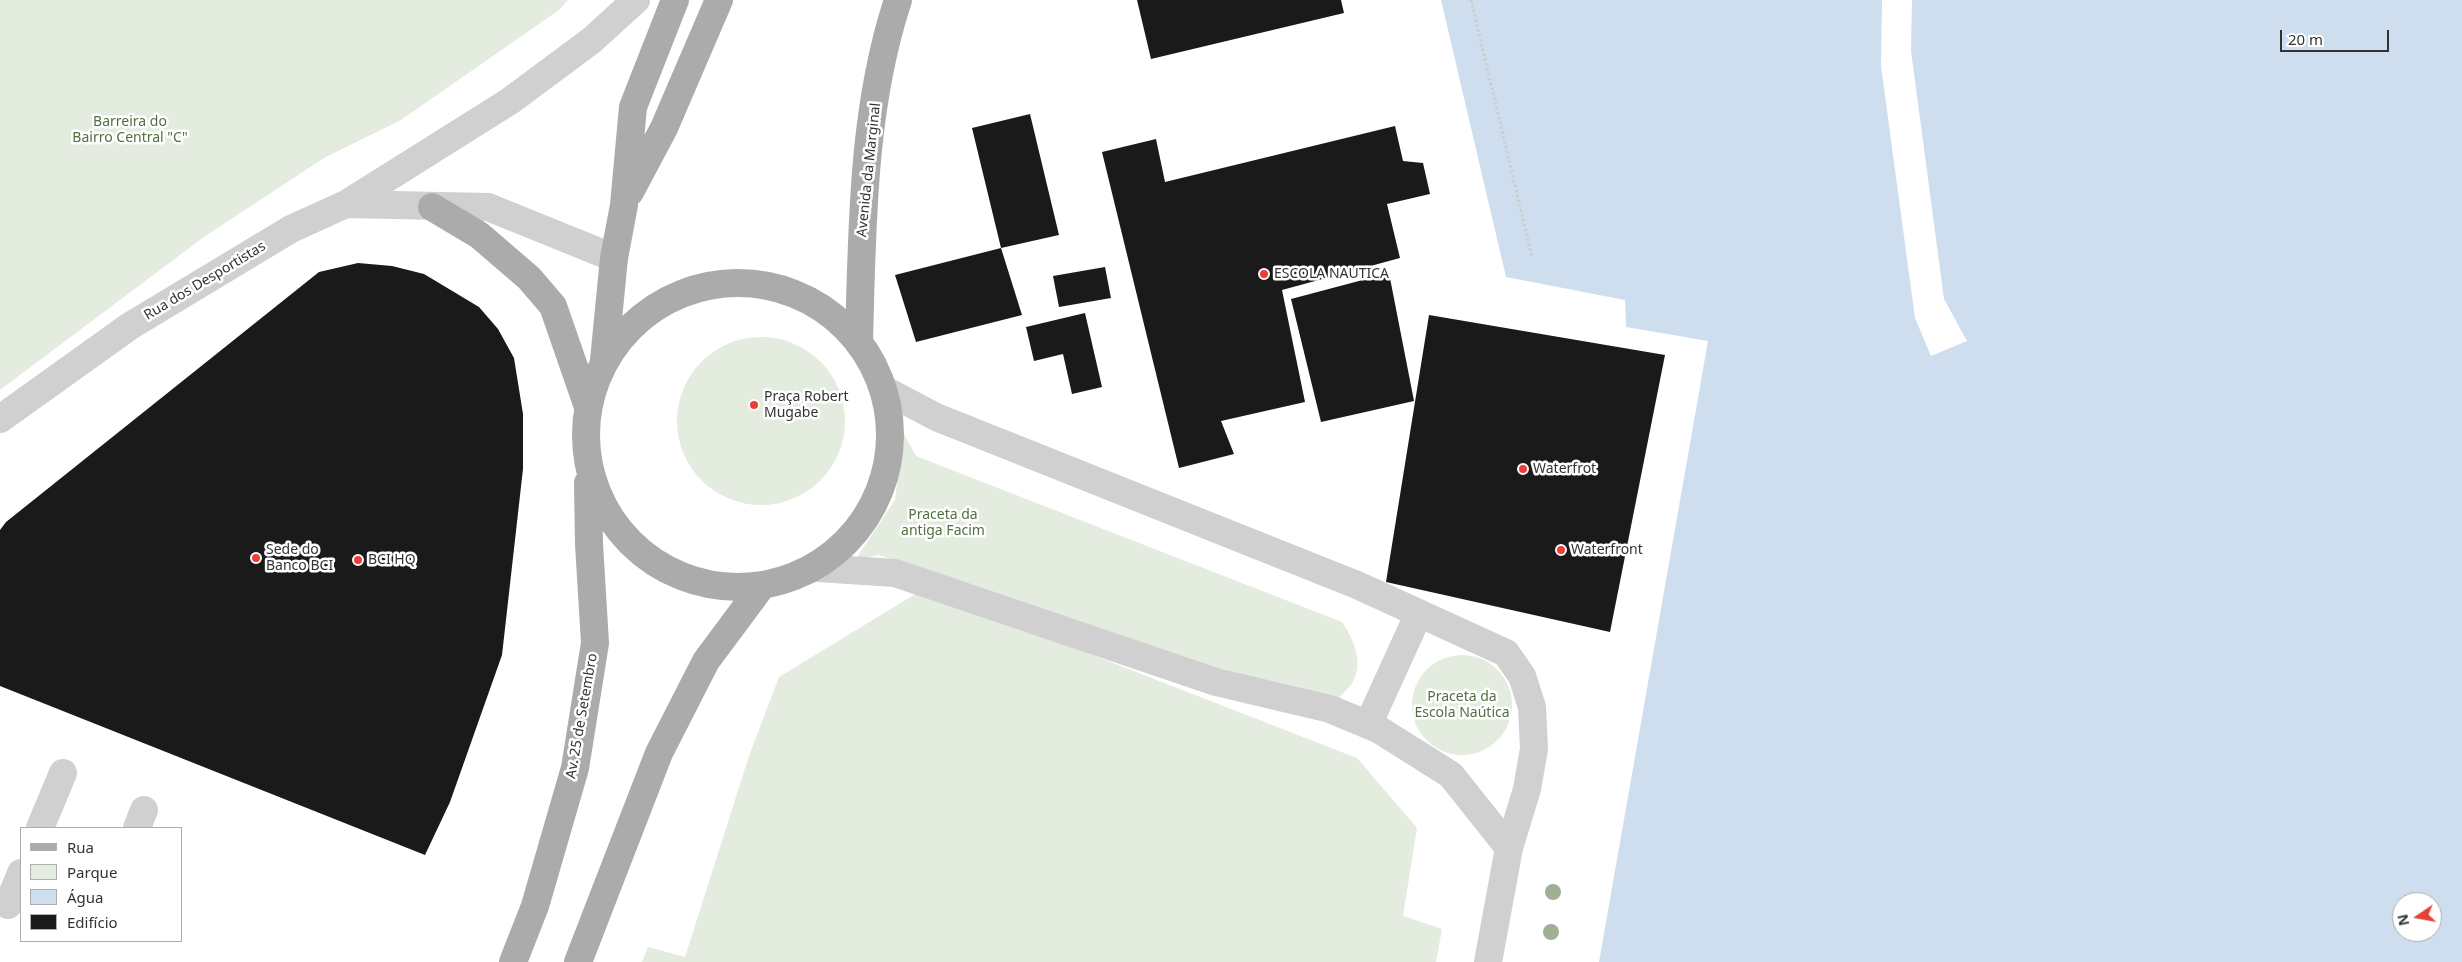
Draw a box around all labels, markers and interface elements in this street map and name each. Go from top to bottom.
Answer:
scale bar [2282,20,2391,52]
text: 20 m [2288,29,2323,49]
street label: Avenida da Marginal [854,102,884,238]
park label: Barreira do Bairro Central "C" [72,114,188,146]
street label: Rua dos Desportistas [141,238,269,324]
place label: ESCOLA NAUTICA [1274,266,1389,282]
marker: ESCOLA NAUTICA [1258,268,1270,280]
place label: Praça Robert Mugabe [764,389,849,422]
marker: Praça Robert Mugabe [748,399,760,411]
place label: Waterfrot [1533,461,1596,477]
marker: Waterfrot [1517,463,1529,475]
park label: Praceta da antiga Facim [901,507,985,540]
place label: Sede do Banco BCI [266,542,333,574]
place label: Waterfront [1571,542,1643,558]
marker: Waterfront [1555,544,1567,556]
marker: Sede do Banco BCI [250,552,262,564]
place label: BCI HQ [368,552,416,568]
marker: BCI HQ [352,554,364,566]
street label: Av. 25 de Setembro [563,652,601,780]
park label: Praceta da Escola Naútica [1414,689,1510,722]
legend [20,827,182,942]
text: Rua [67,837,94,857]
text: Parque [67,862,117,882]
text: Água [67,887,104,907]
north arrow [2392,892,2442,942]
text: Edifício [67,912,118,932]
text: N [2392,912,2413,928]

